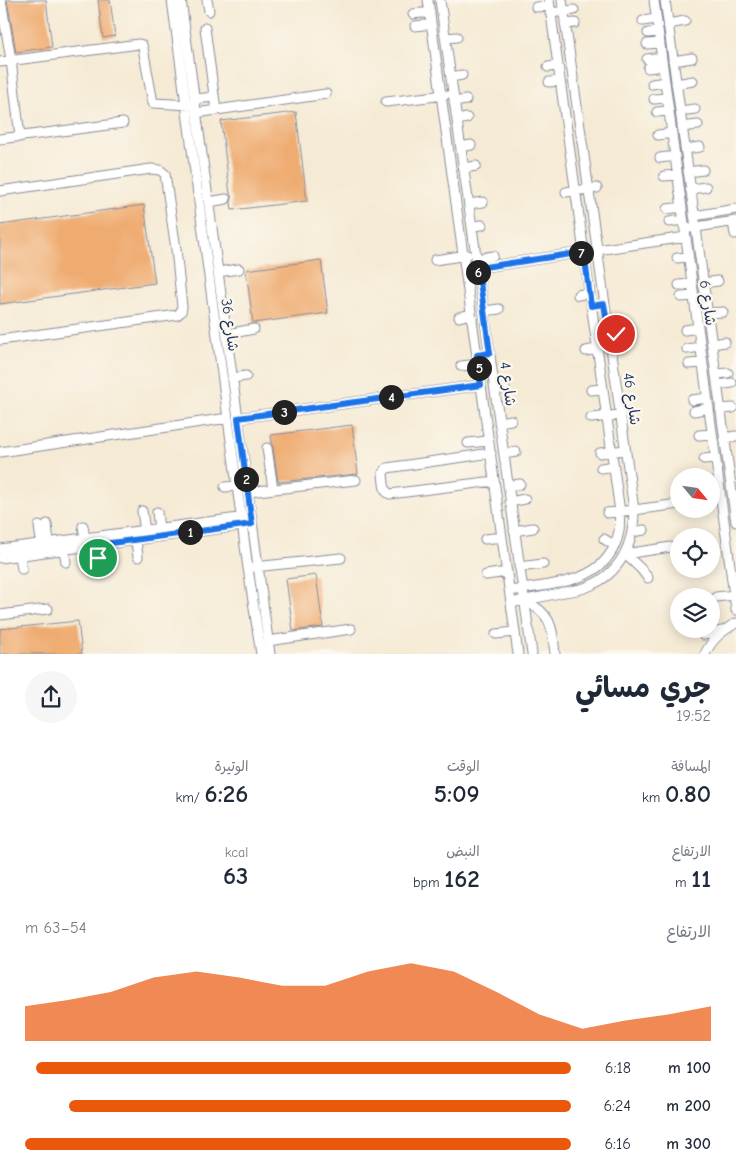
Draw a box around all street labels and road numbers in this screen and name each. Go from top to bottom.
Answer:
street label: شارع 6 [695,279,720,327]
street label: شارع 36 [216,297,243,353]
street label: شارع 4 [495,361,520,408]
street label: شارع 46 [618,372,645,427]

